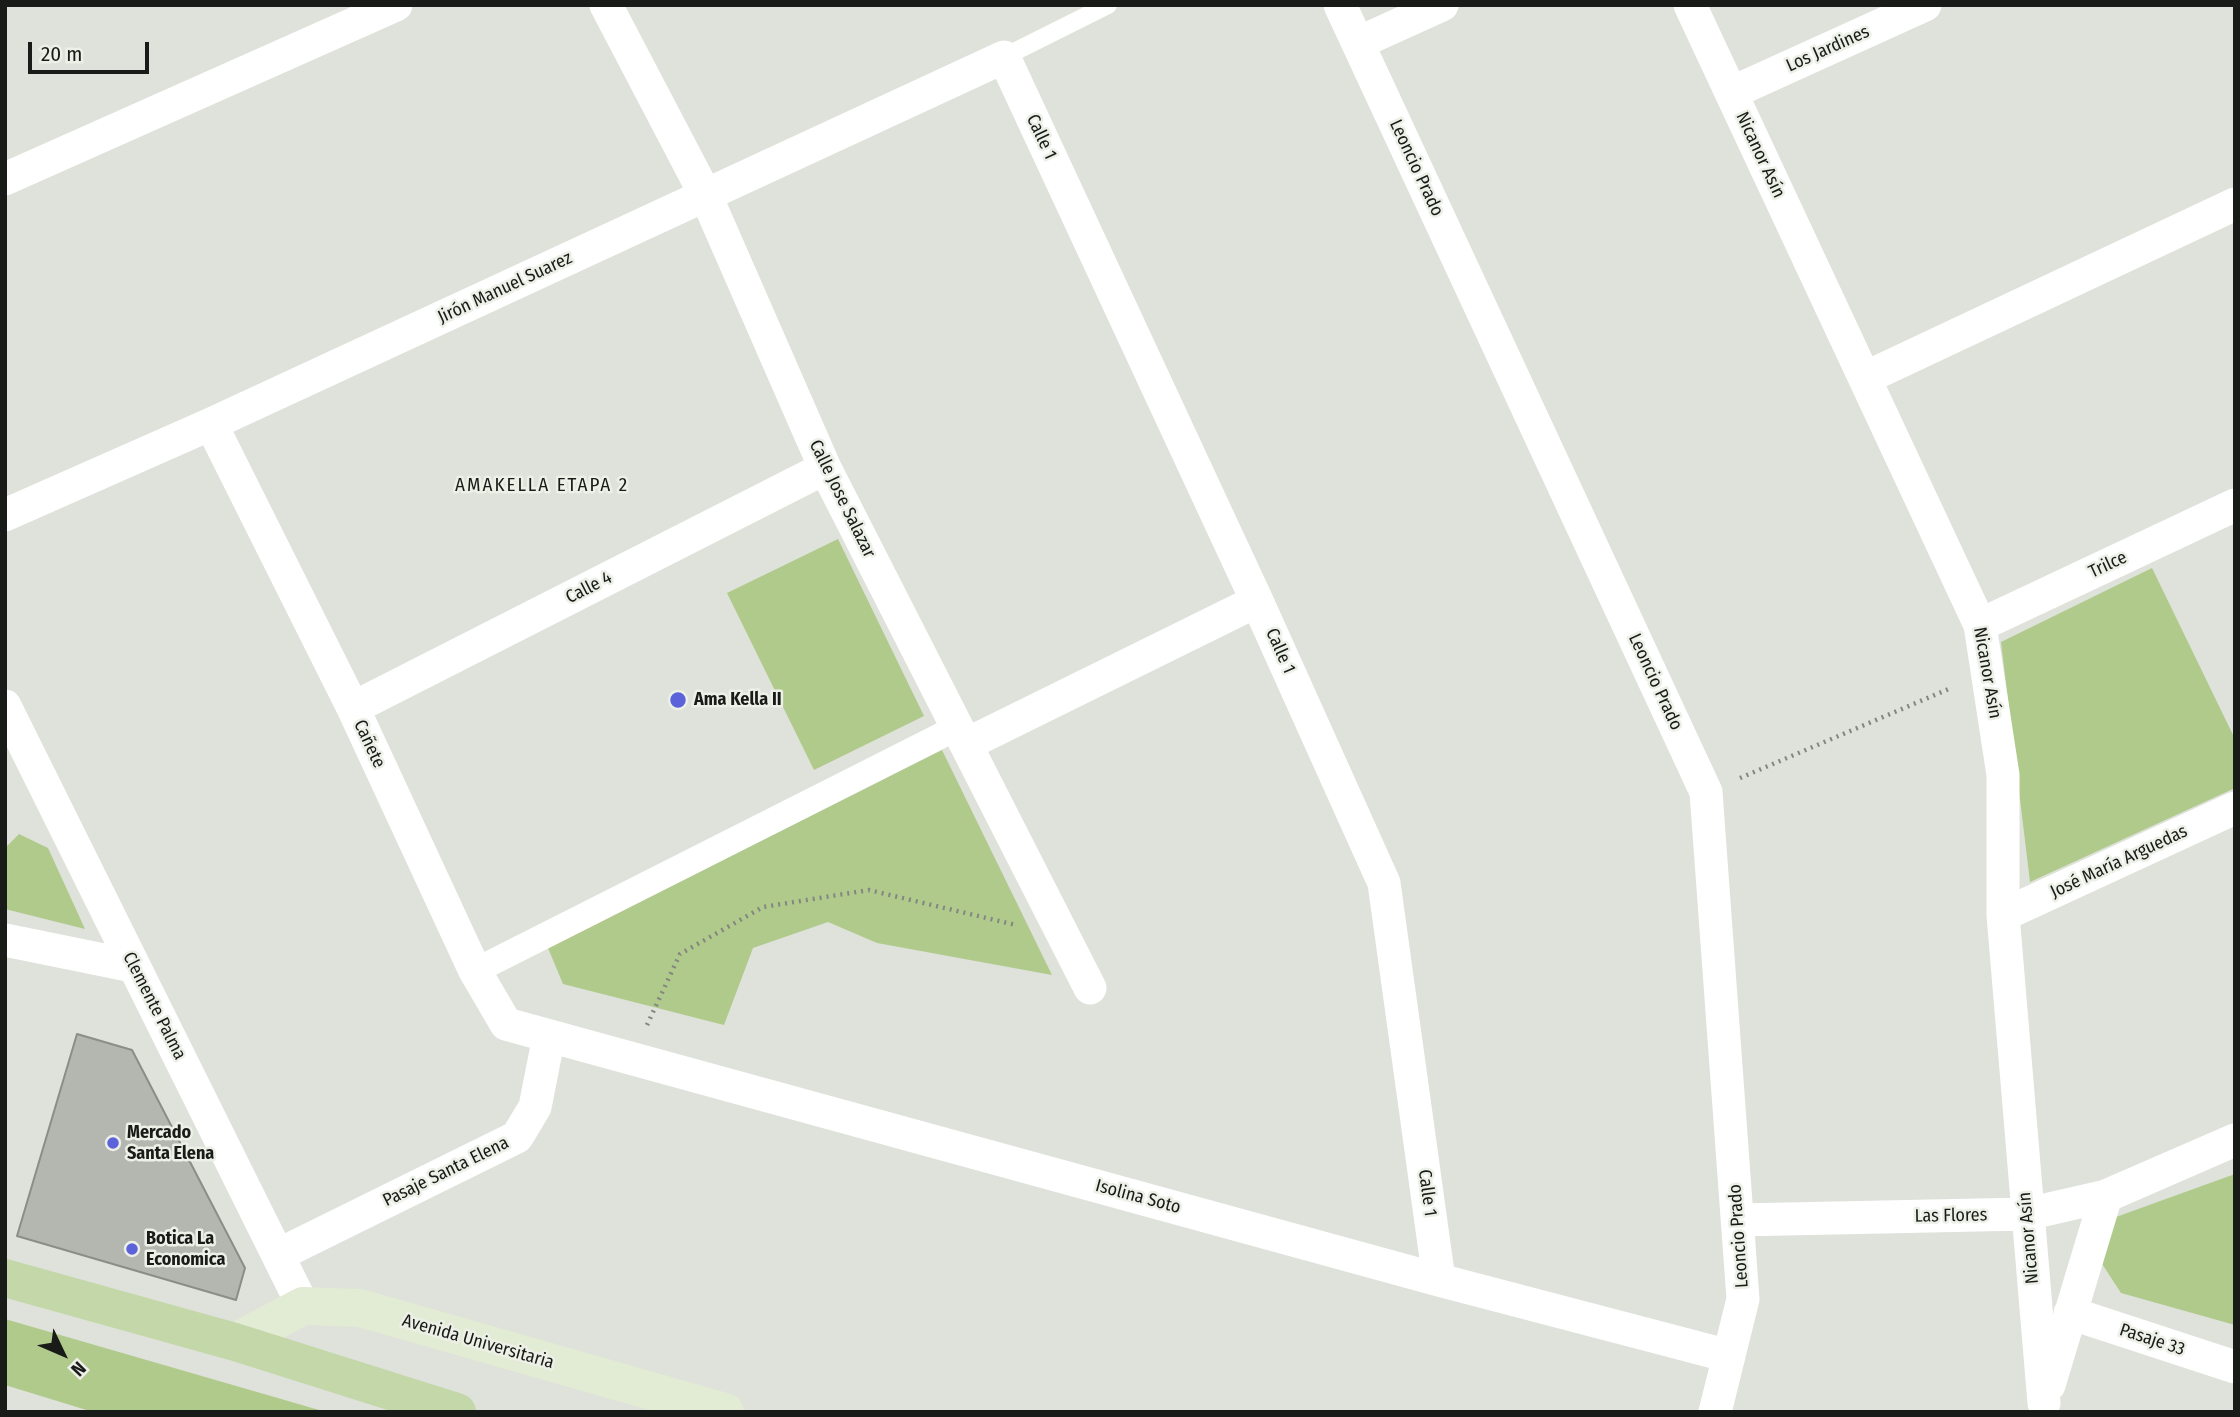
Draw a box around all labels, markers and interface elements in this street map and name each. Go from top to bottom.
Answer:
street label: Los Jardines [1783,21,1873,77]
scale bar [32,28,152,72]
text: 20 m [41,41,82,67]
street label: Nicanor Asín [1731,109,1789,201]
street label: Calle 1 [1021,111,1061,163]
street label: Leoncio Prado [1384,116,1448,220]
street label: Jirón Manuel Suarez [434,247,576,329]
street label: Calle Jose Salazar [804,437,880,561]
district label: AMAKELLA ETAPA 2 [457,475,627,497]
street label: Trilce [2086,547,2130,583]
street label: Calle 4 [562,567,616,609]
street label: Calle 1 [1261,625,1299,677]
street label: Nicanor Asín [1968,626,2006,720]
street label: Leoncio Prado [1623,630,1687,734]
place label: Ama Kella II [694,689,782,711]
marker: Ama Kella II [668,690,688,710]
street label: Cañete [349,716,389,772]
street label: José María Arguedas [2047,821,2191,903]
street label: Clemente Palma [118,949,190,1063]
place label: Mercado Santa Elena [127,1122,214,1164]
street label: Pasaje Santa Elena [380,1132,512,1212]
marker: Mercado Santa Elena [105,1135,121,1151]
street label: Calle 1 [1413,1168,1441,1218]
street label: Isolina Soto [1093,1175,1183,1219]
street label: Leoncio Prado [1725,1183,1753,1289]
street label: Nicanor Asín [2014,1191,2044,1285]
street label: Las Flores [1914,1205,1988,1227]
place label: Botica La Economica [146,1228,225,1270]
marker: Botica La Economica [124,1241,140,1257]
street label: Avenida Universitaria [400,1310,556,1374]
north arrow [28,1319,98,1389]
street label: Pasaje 33 [2117,1319,2187,1361]
text: N [66,1357,91,1381]

